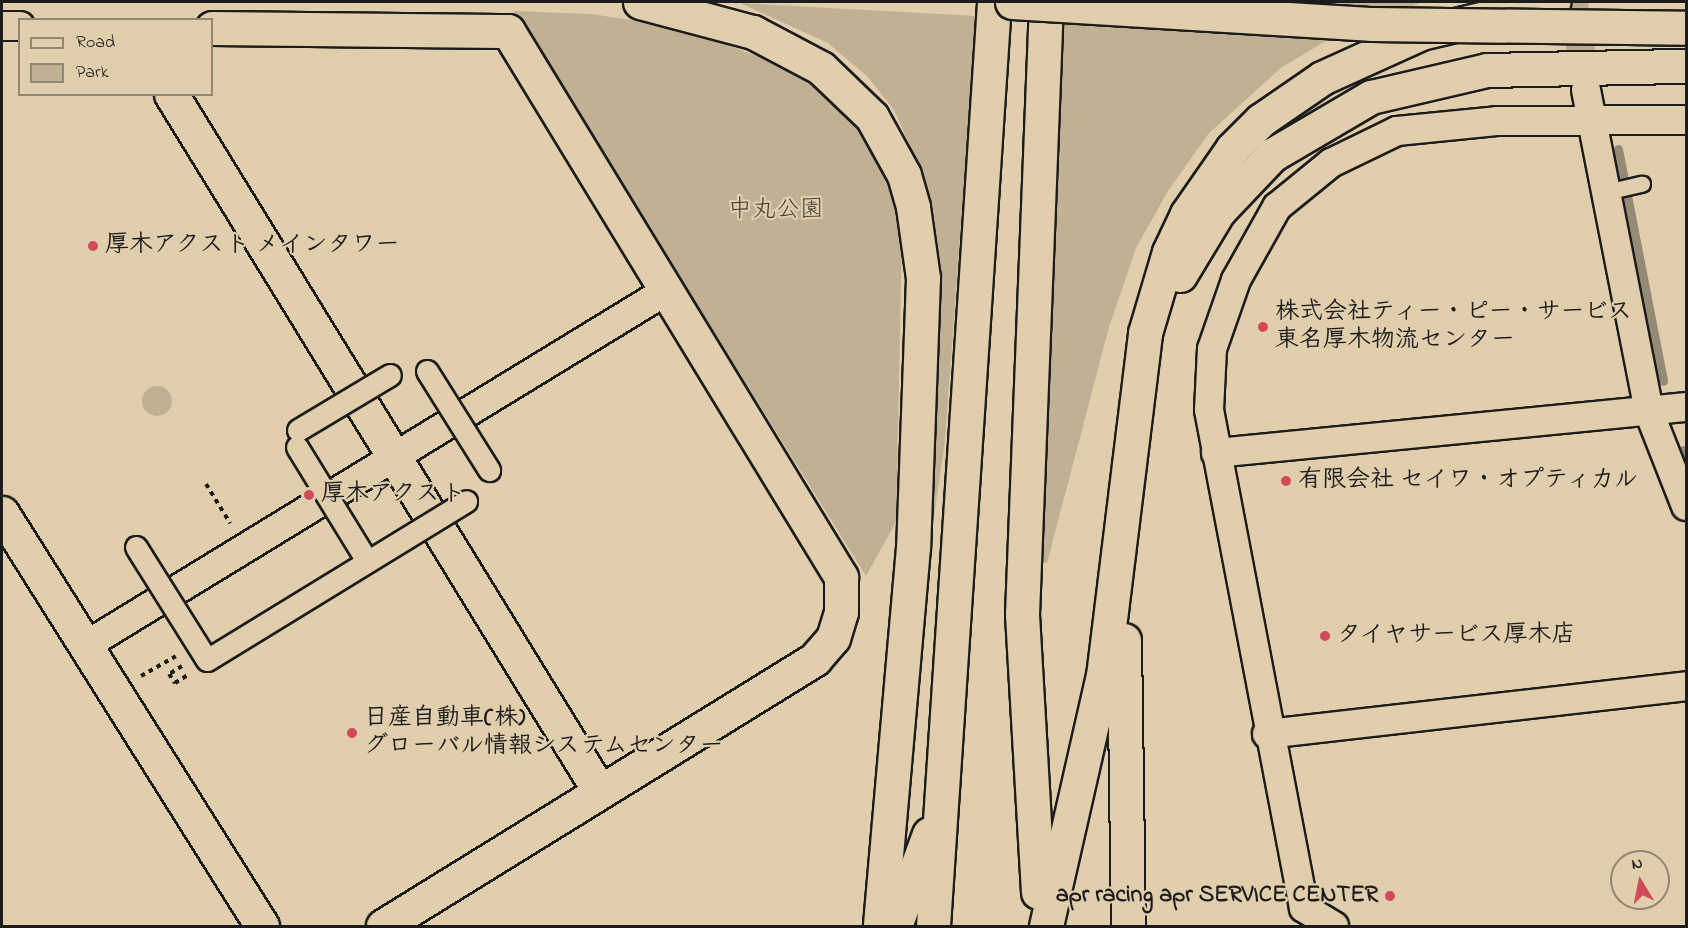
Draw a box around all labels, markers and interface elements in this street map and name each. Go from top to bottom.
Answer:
legend [18,18,213,96]
text: Road [76,30,115,56]
text: Park [76,60,109,86]
park label: 中丸公園 [728,197,824,225]
place label: 厚木アクスト メインタワー [105,232,399,260]
marker: 厚木アクスト メインタワー [86,239,100,253]
place label: 株式会社ティー・ピー・サービス 東名厚木物流センター [1275,299,1634,355]
marker: 株式会社ティー・ピー・サービス 東名厚木物流センター [1256,320,1270,334]
place label: 有限会社 セイワ・オプティカル [1298,467,1640,495]
marker: 有限会社 セイワ・オプティカル [1279,474,1293,488]
place label: 厚木アクスト [321,481,465,509]
marker: 厚木アクスト [302,488,316,502]
place label: タイヤサービス厚木店 [1337,622,1577,650]
marker: タイヤサービス厚木店 [1318,629,1332,643]
place label: 日産自動車(株) グローバル情報システムセンター [364,705,724,761]
marker: 日産自動車(株) グローバル情報システムセンター [345,726,359,740]
north arrow [1610,850,1670,910]
text: N [1630,851,1645,877]
place label: apr racing apr SERVICE CENTER [1056,882,1378,910]
marker: apr racing apr SERVICE CENTER [1383,889,1397,903]

